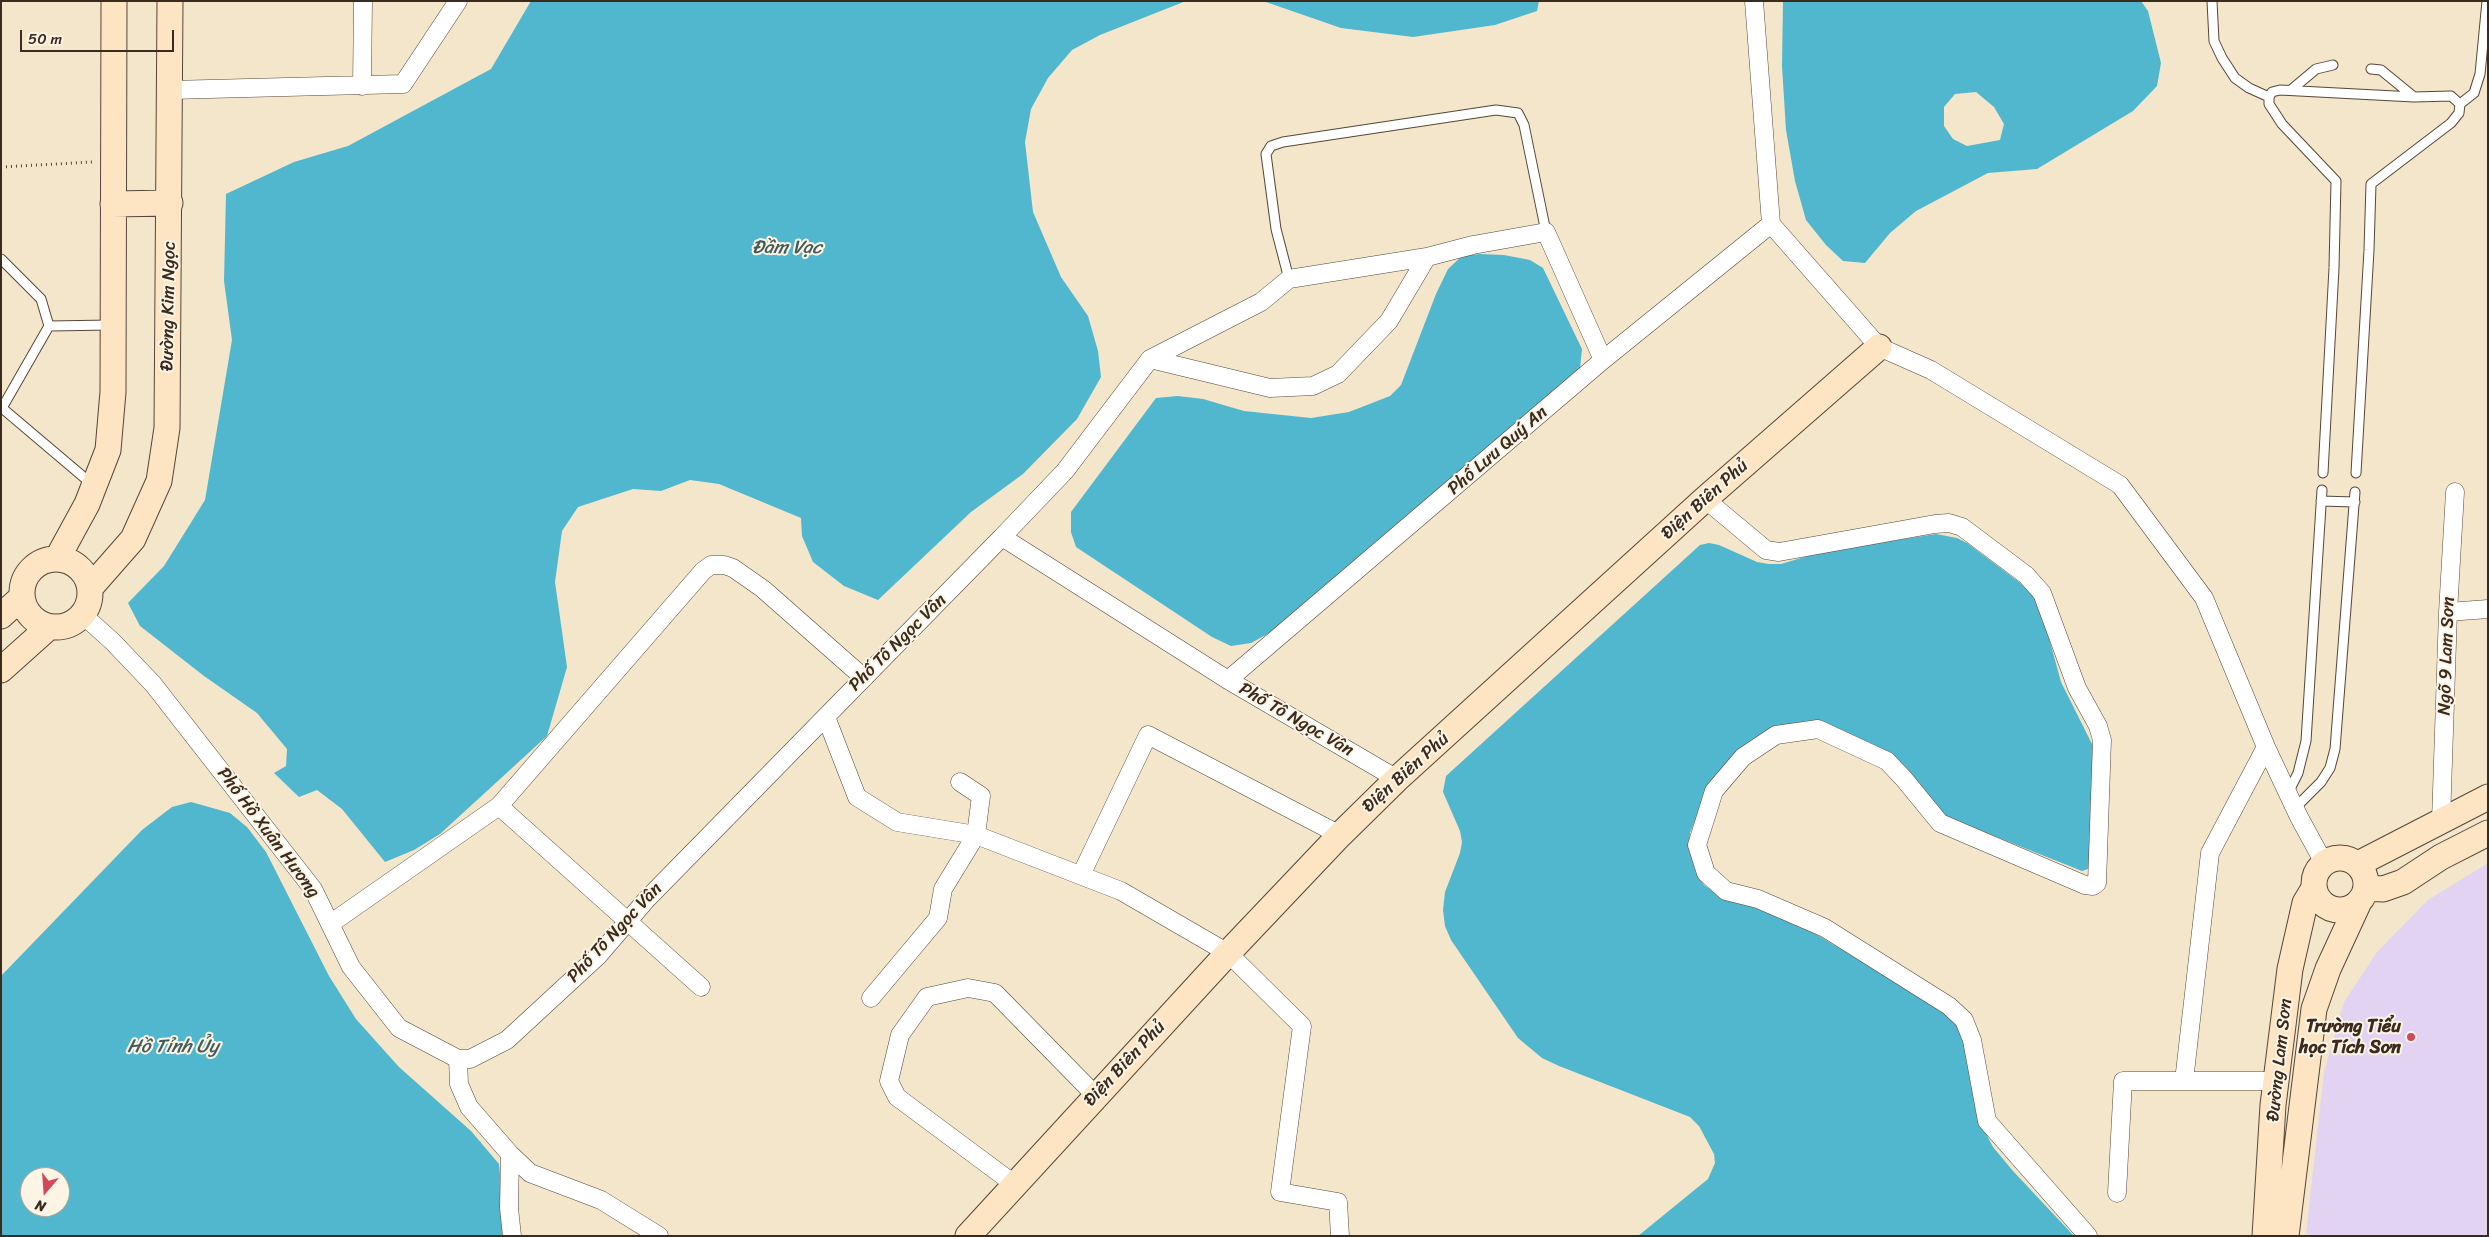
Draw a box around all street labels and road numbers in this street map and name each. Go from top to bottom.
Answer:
street label: Đường Kim Ngọc [157,241,181,371]
street label: Phố Lưu Quý An [1444,402,1552,500]
street label: Điện Biên Phủ [1657,455,1753,545]
street label: Phố Tô Ngọc Vân [845,590,951,696]
street label: Ngõ 9 Lam Sơn [2434,596,2460,716]
street label: Phố Tô Ngọc Vân [1235,678,1357,762]
street label: Điện Biên Phủ [1358,728,1454,818]
street label: Phố Hồ Xuân Hương [212,764,324,902]
street label: Phố Tô Ngọc Vân [563,878,667,988]
street label: Đường Lam Sơn [2263,997,2297,1123]
street label: Điện Biên Phủ [1080,1017,1170,1111]

